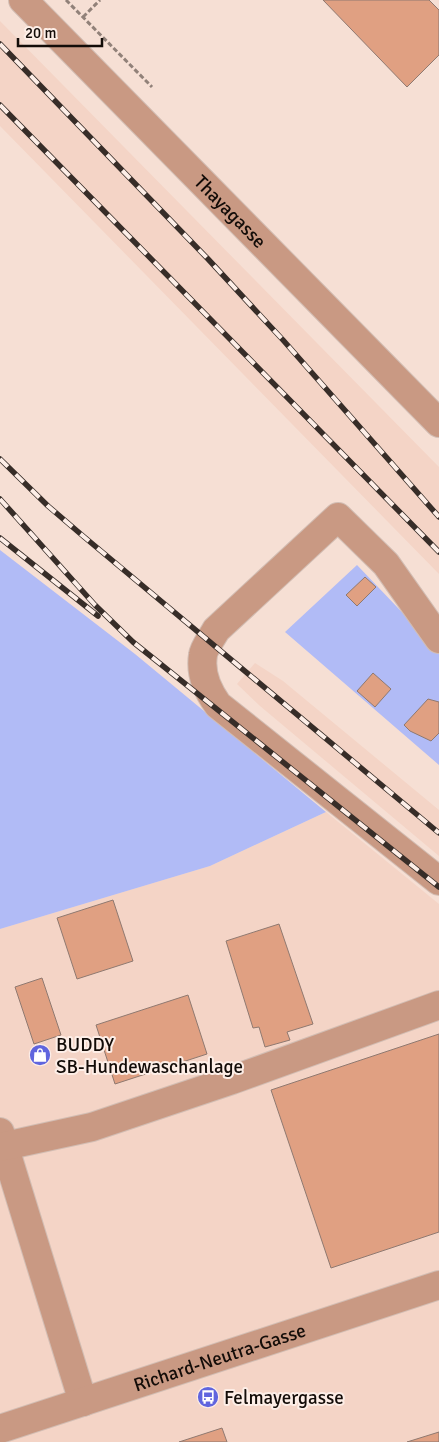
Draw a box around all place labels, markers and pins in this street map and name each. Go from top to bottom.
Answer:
place label: BUDDY SB-Hundewaschanlage [56,1033,243,1079]
shop icon: BUDDY SB-Hundewaschanlage [28,1043,52,1067]
bus stop icon: Felmayergasse [196,1385,220,1409]
place label: Felmayergasse [224,1386,344,1410]

